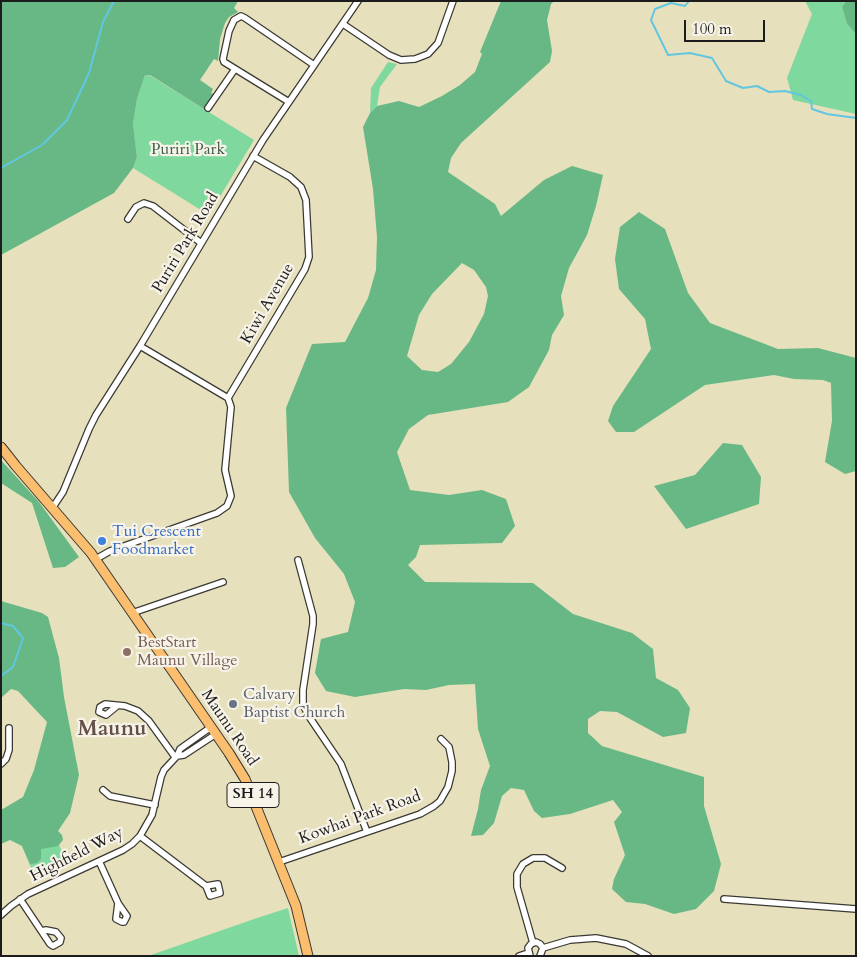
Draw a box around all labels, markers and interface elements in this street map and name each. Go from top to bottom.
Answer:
scale bar [687,10,768,42]
text: 100 m [692,19,732,39]
park label: Puriri Park [151,140,225,160]
street label: Puriri Park Road [149,189,223,297]
street label: Kiwi Avenue [237,260,299,348]
place label: Tui Crescent Foodmarket [112,522,201,560]
marker: Tui Crescent Foodmarket [96,535,108,547]
place label: BestStart Maunu Village [137,633,237,671]
marker: BestStart Maunu Village [121,646,133,658]
place label: Calvary Baptist Church [243,685,345,723]
street label: Maunu Road [196,686,262,770]
marker: Calvary Baptist Church [227,698,239,710]
district label: Maunu [78,717,146,743]
road number: SH 14 [227,782,279,808]
street label: Kowhai Park Road [297,787,423,849]
street label: Highfield Way [27,823,127,887]

